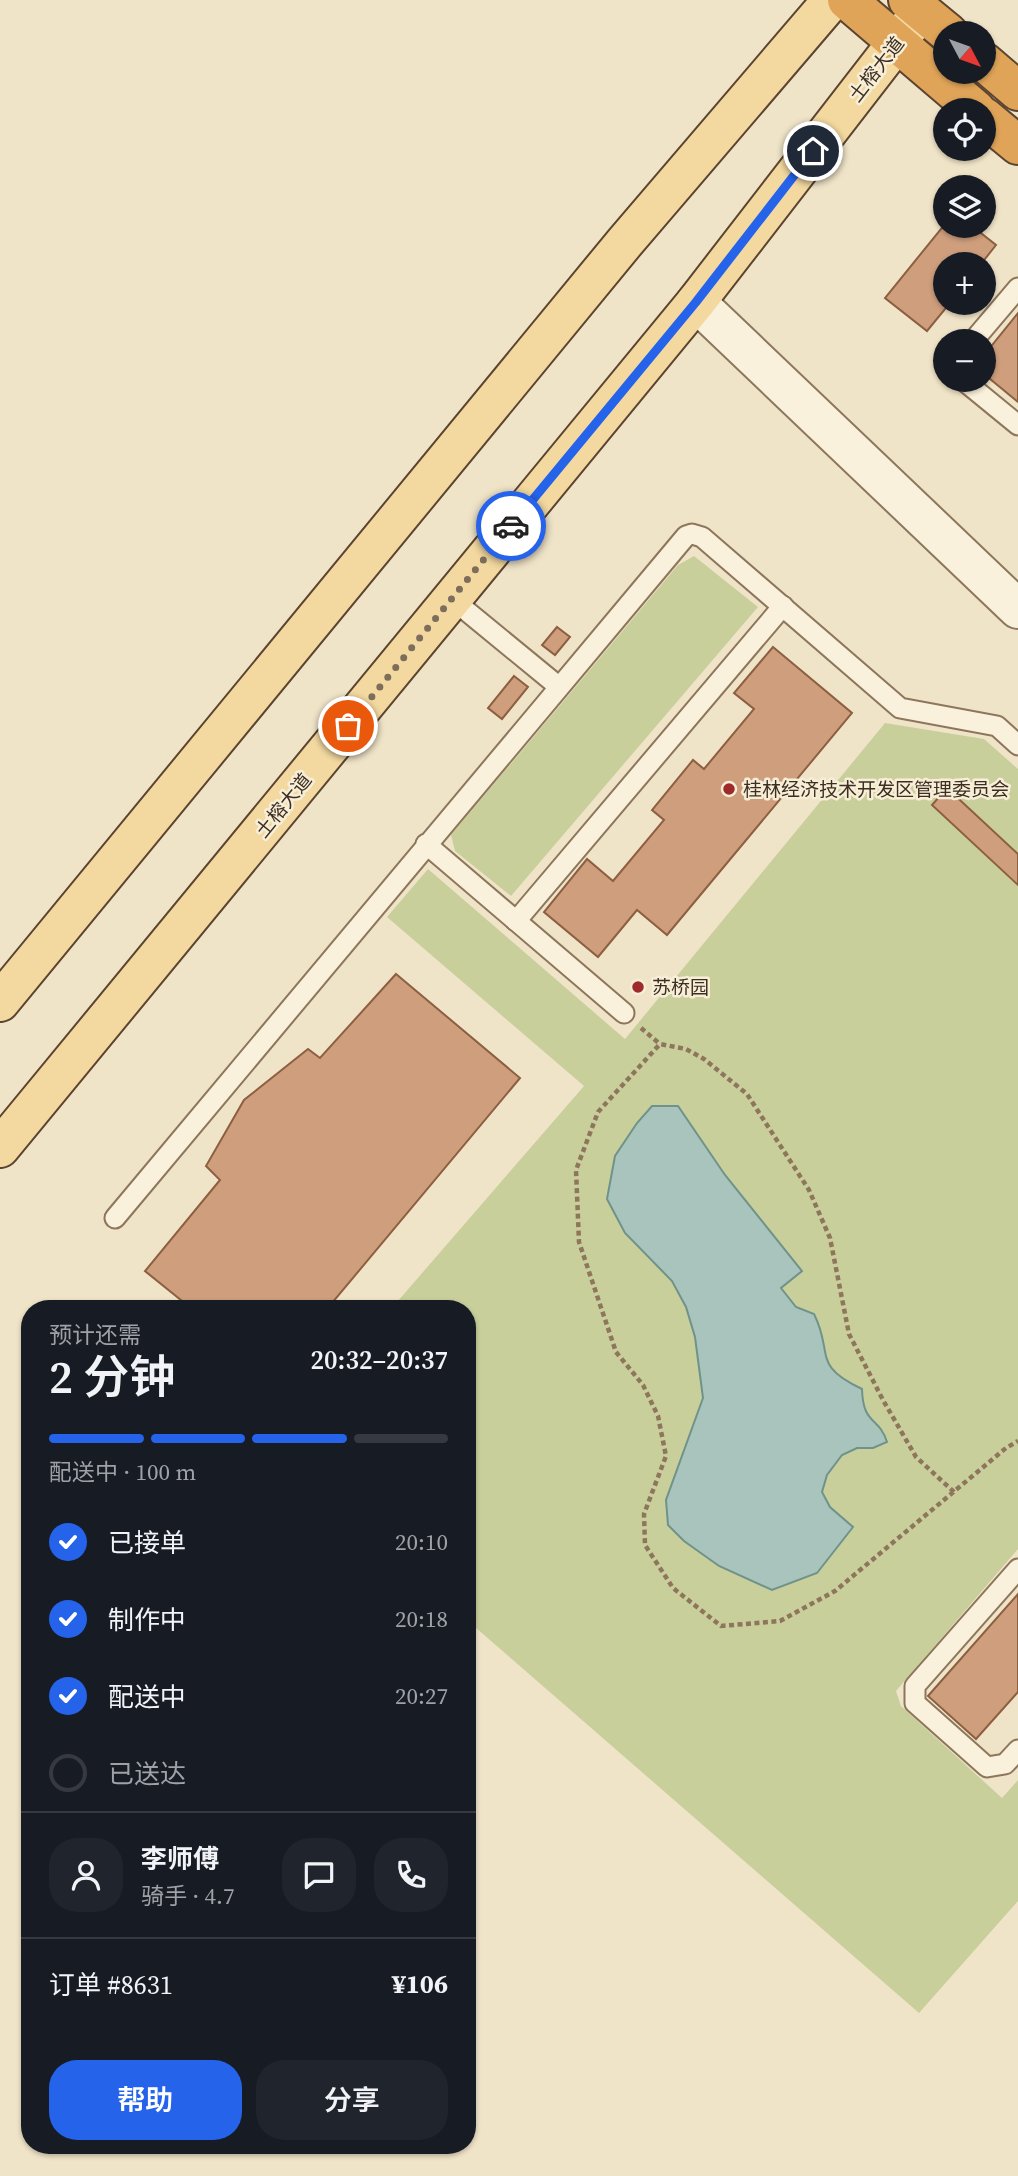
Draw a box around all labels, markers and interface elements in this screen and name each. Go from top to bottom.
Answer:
north arrow [933,21,996,84]
map controls [933,21,996,392]
street label: 土榕大道 [842,31,910,107]
button: locate [933,98,996,161]
pin [783,121,843,181]
icon: home [794,132,832,170]
button: layers [933,175,996,238]
button: + [933,252,996,315]
button: − [933,329,996,392]
courier [476,491,546,561]
icon: car [492,507,530,545]
pin [318,696,378,756]
icon: bag [329,707,367,745]
street label: 土榕大道 [249,767,317,843]
place label: 桂林经济技术开发区管理委员会 [743,776,1009,802]
marker: 桂林经济技术开发区管理委员会 [721,781,737,797]
place label: 苏桥园 [652,974,709,1000]
marker: 苏桥园 [630,979,646,995]
text: 预计还需 [49,1319,141,1351]
text: 20:32–20:37 [311,1342,448,1378]
text: 2 分钟 [49,1345,175,1408]
text: 配送中 · 100 m [49,1456,196,1488]
icon: check [49,1523,87,1561]
text: 已接单 [108,1525,186,1561]
text: 20:10 [395,1526,448,1558]
icon: check [49,1600,87,1638]
text: 制作中 [108,1602,186,1638]
text: 20:18 [395,1603,448,1635]
icon: check [49,1677,87,1715]
text: 配送中 [108,1679,186,1715]
text: 20:27 [395,1680,448,1712]
text: 已送达 [108,1756,186,1792]
button: person [49,1838,123,1912]
button: chat [282,1838,356,1912]
button: phone [374,1838,448,1912]
text: 李师傅 [141,1841,219,1877]
text: 骑手 · 4.7 [141,1880,235,1912]
text: ¥106 [392,1966,448,2002]
text: 订单 #8631 [49,1967,173,2003]
button: 帮助 [49,2060,242,2140]
button: 分享 [256,2060,448,2140]

